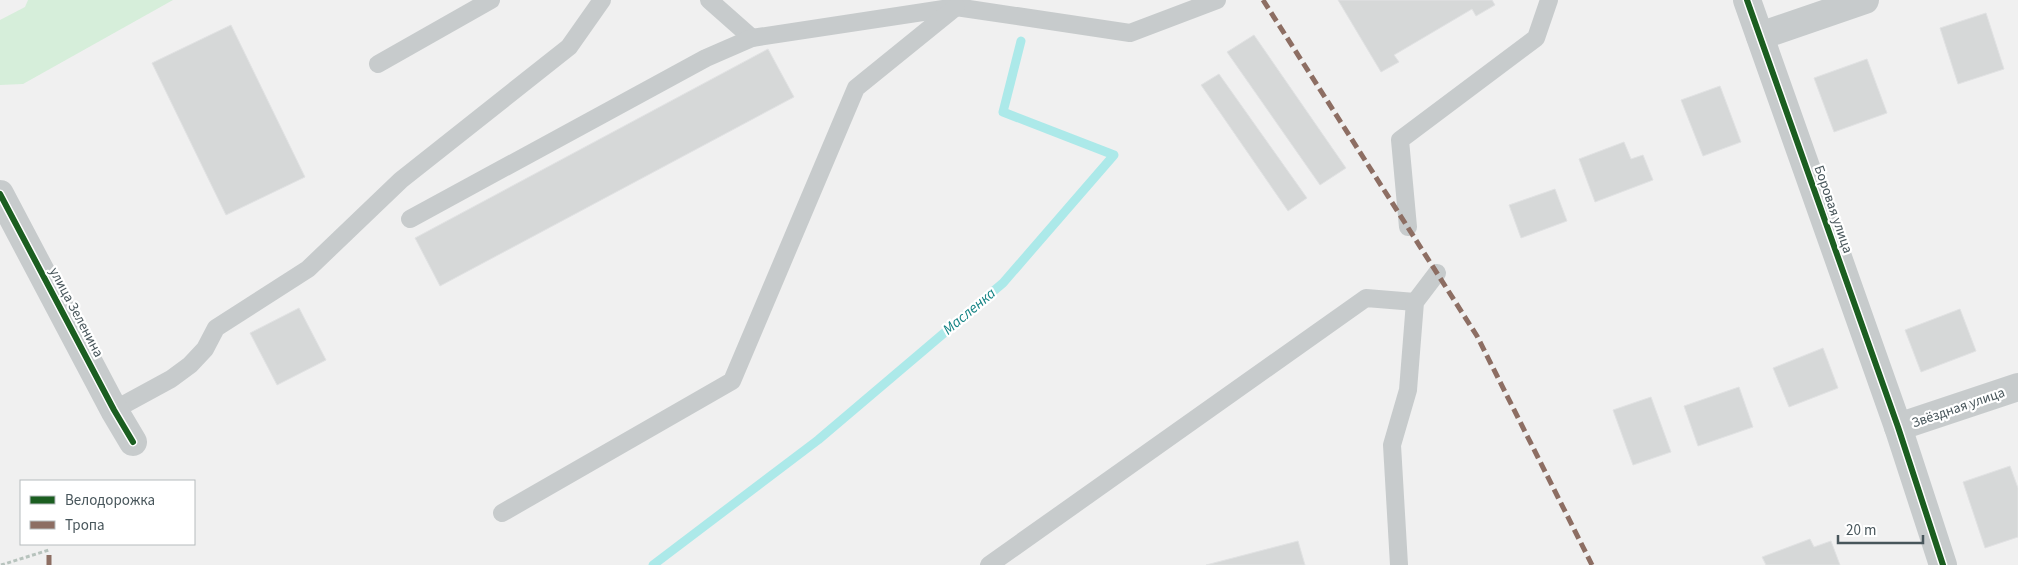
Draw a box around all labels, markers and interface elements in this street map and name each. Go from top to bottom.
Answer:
street label: Боровая улица [1809,163,1857,256]
street label: улица Зеленина [44,264,108,361]
water label: Масленка [938,283,1000,340]
street label: Звёздная улица [1909,383,2008,433]
legend [20,480,195,545]
text: Велодорожка [65,490,155,511]
scale bar [1838,512,1923,544]
text: Тропа [65,515,105,536]
text: 20 m [1846,520,1876,541]

